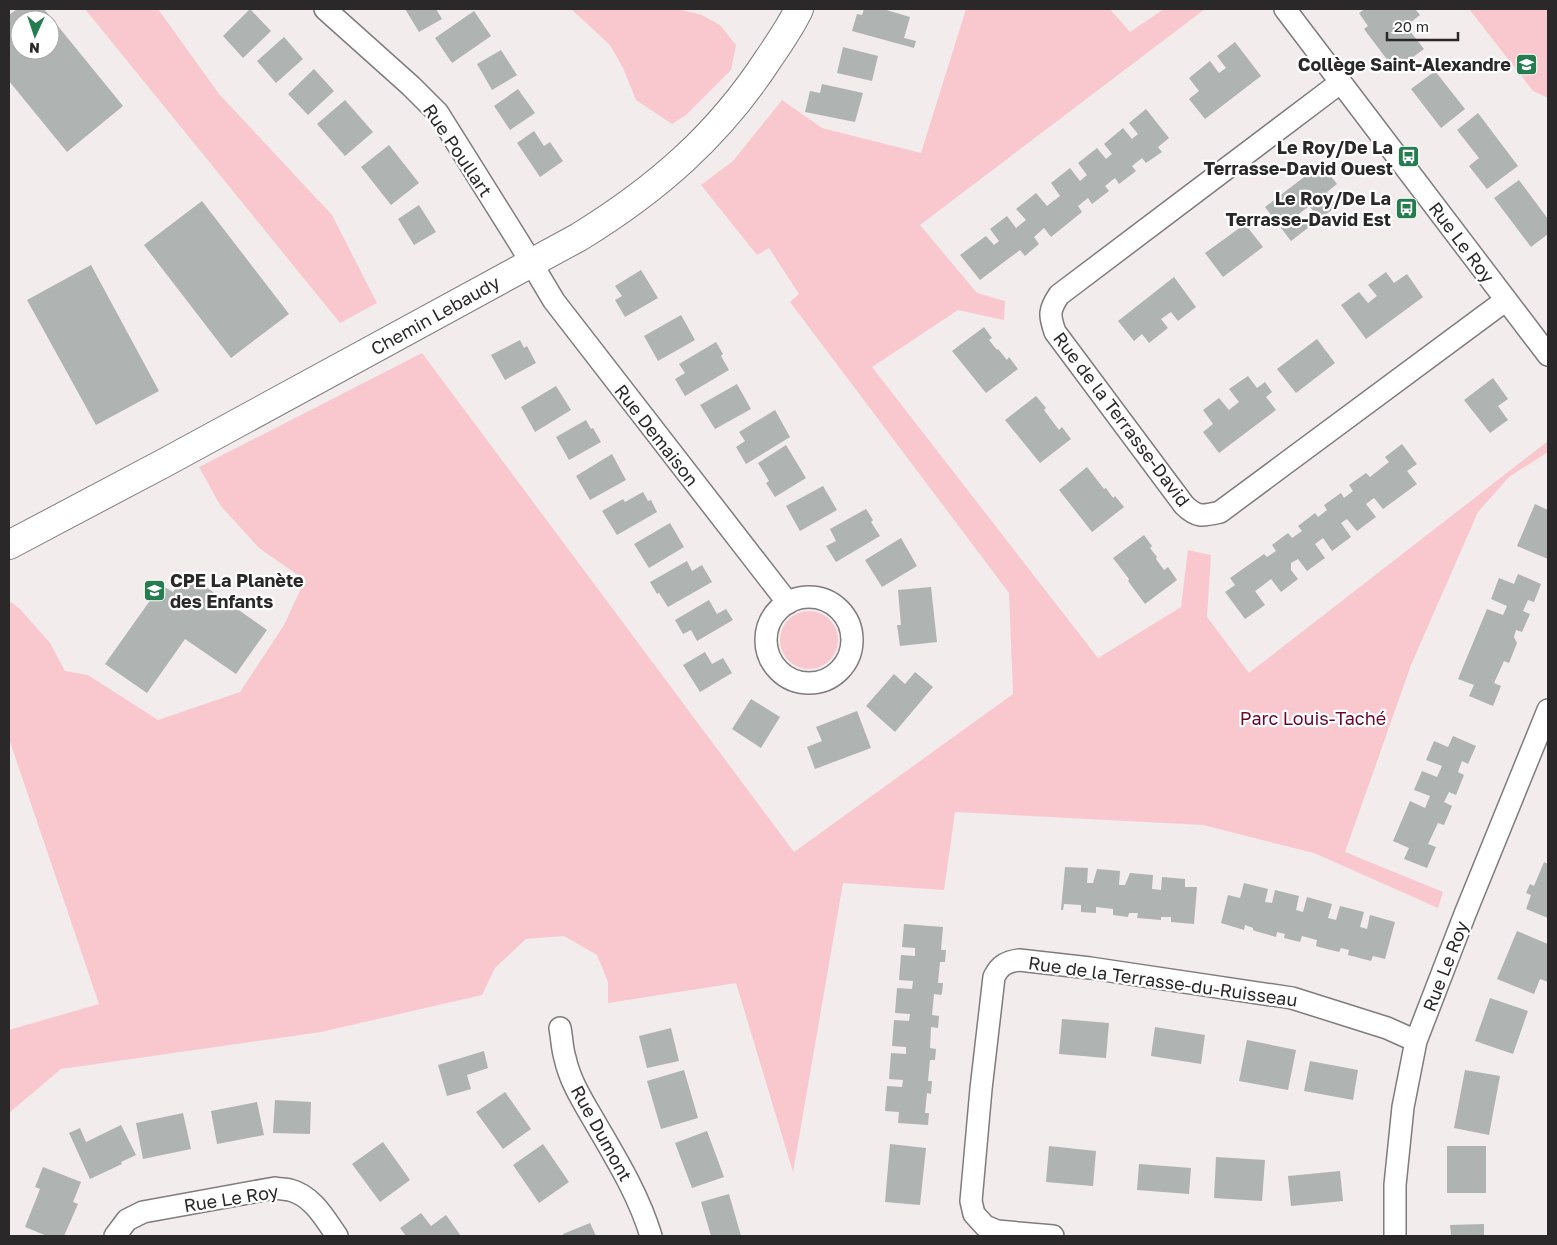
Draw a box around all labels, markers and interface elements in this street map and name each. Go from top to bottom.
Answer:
north arrow [10,10,60,60]
scale bar [1387,10,1458,42]
text: 20 m [1394,17,1429,35]
text: N [29,40,40,57]
school or university icon: Collège Saint-Alexandre [1515,52,1539,76]
place label: Collège Saint-Alexandre [1298,53,1511,75]
street label: Rue Poullart [419,99,497,201]
place label: Le Roy/De La Terrasse-David Ouest [1204,136,1393,179]
bus stop icon: Le Roy/De La Terrasse-David Ouest [1397,145,1421,169]
place label: Le Roy/De La Terrasse-David Est [1226,187,1391,230]
bus stop icon: Le Roy/De La Terrasse-David Est [1395,196,1419,220]
street label: Rue Le Roy [1425,197,1499,287]
street label: Chemin Lebaudy [367,271,503,359]
street label: Rue de la Terrasse-David [1049,327,1195,511]
street label: Rue Demaison [610,380,704,490]
place label: CPE La Planète des Enfants [170,569,304,612]
school or university icon: CPE La Planète des Enfants [142,578,166,602]
park label: Parc Louis-Taché [1240,707,1386,729]
street label: Rue Le Roy [1418,918,1472,1014]
street label: Rue de la Terrasse-du-Ruisseau [1027,951,1299,1011]
street label: Rue Dumont [567,1081,637,1185]
street label: Rue Le Roy [182,1180,280,1216]

